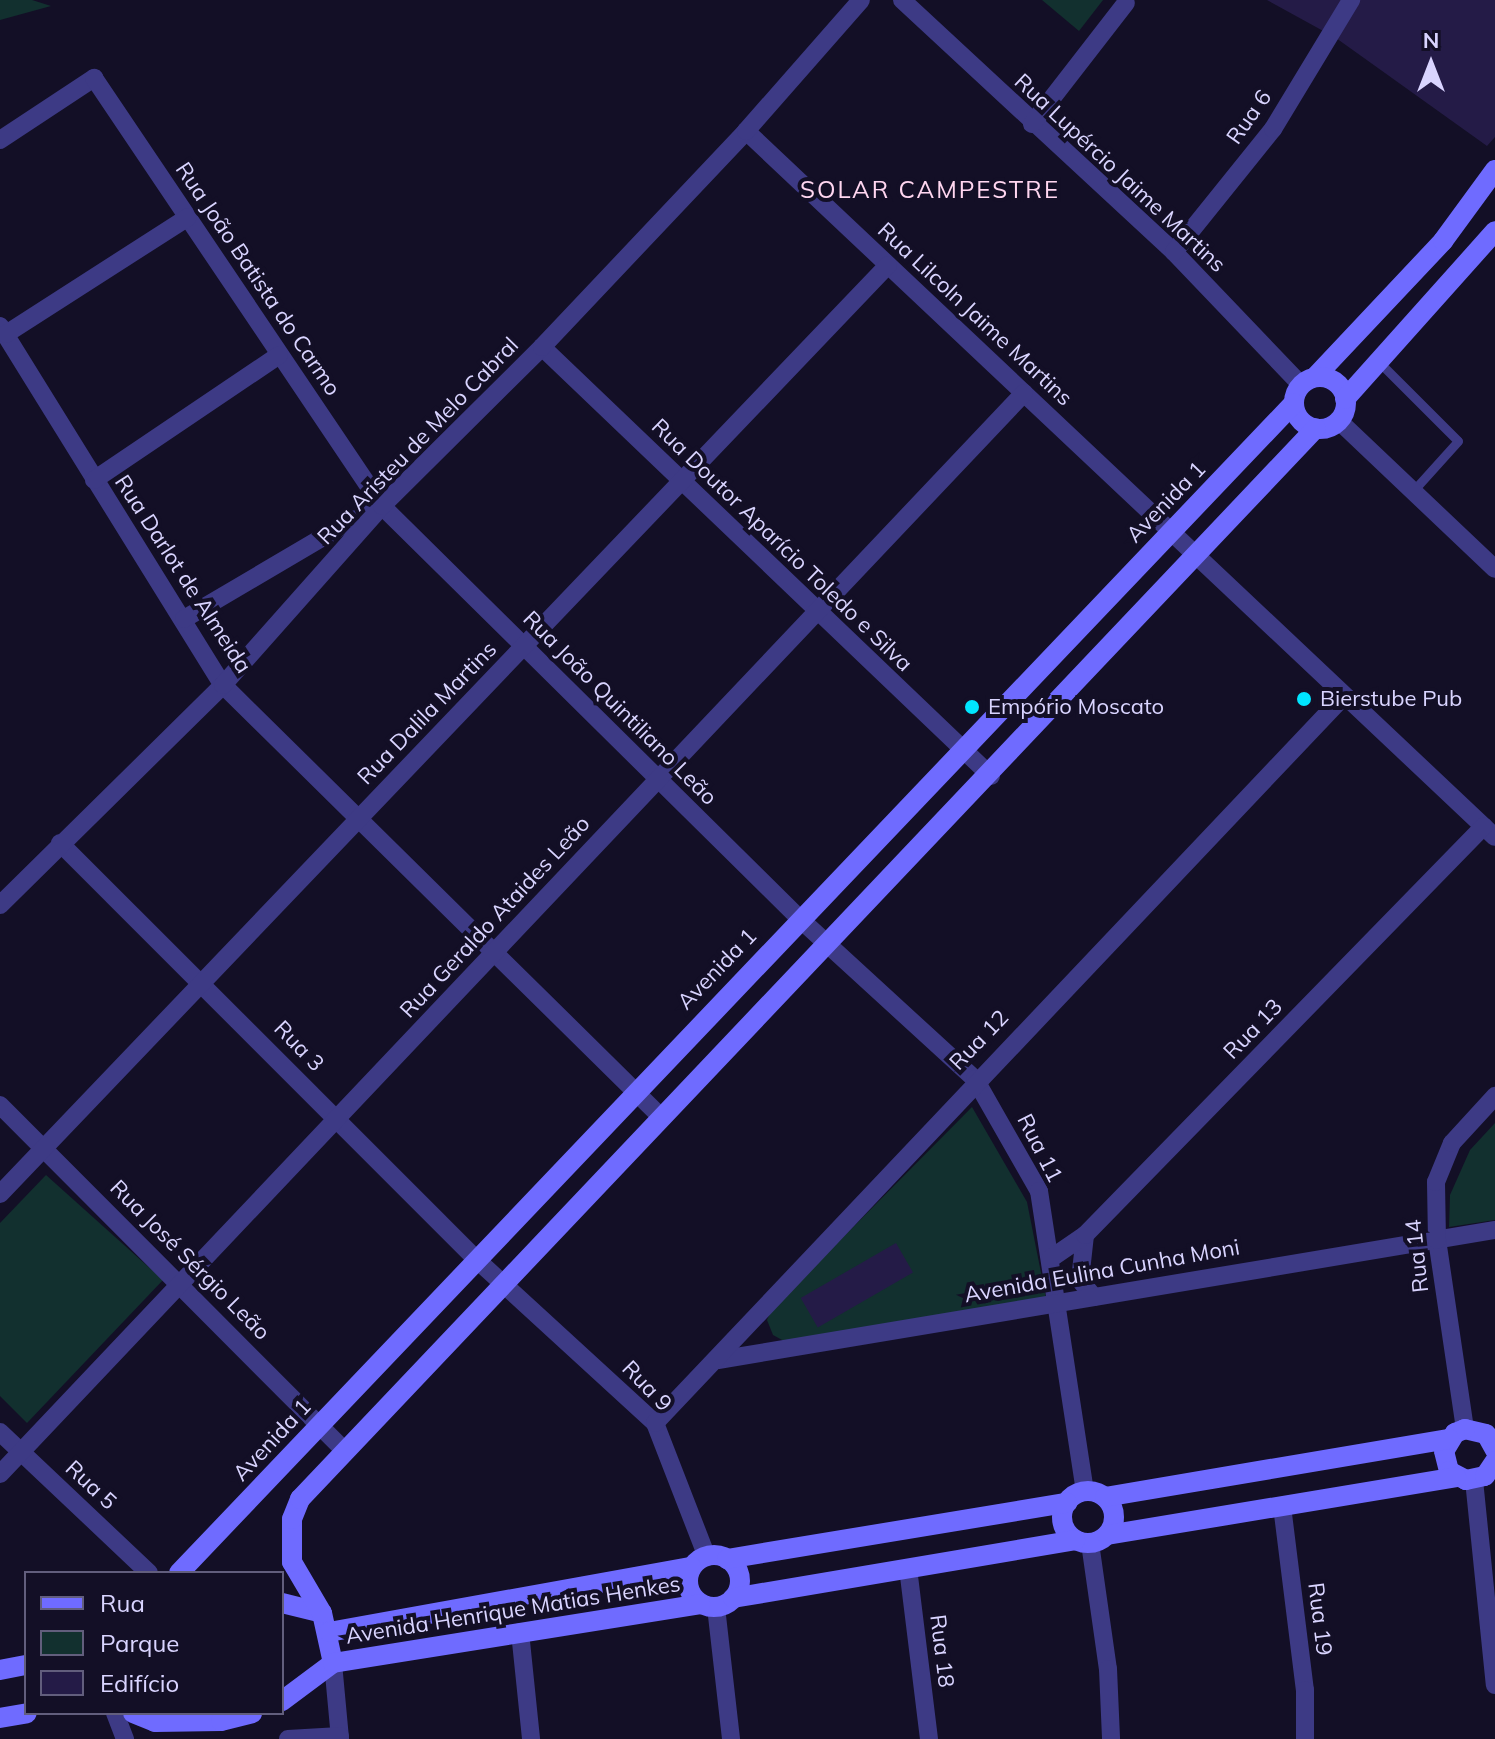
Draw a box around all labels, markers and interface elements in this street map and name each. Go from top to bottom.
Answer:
north arrow [1391,24,1471,104]
text: N [1423,26,1439,54]
street label: Rua Lupércio Jaime Martins [1009,68,1231,278]
street label: Rua 6 [1221,85,1277,149]
street label: Rua João Batista do Carmo [170,157,346,401]
district label: SOLAR CAMPESTRE [800,176,1060,204]
street label: Rua Lilcoln Jaime Martins [872,217,1078,411]
street label: Rua Aristeu de Melo Cabral [312,332,524,550]
street label: Rua Doutor Aparício Toledo e Silva [646,413,918,677]
street label: Avenida 1 [1121,456,1211,548]
street label: Rua Darlot de Almeida [109,470,257,678]
street label: Rua João Quintiliano Leão [518,606,722,810]
street label: Rua Dalila Martins [352,636,502,790]
place label: Bierstube Pub [1320,686,1462,712]
marker: Bierstube Pub [1295,690,1313,708]
place label: Empório Moscato [988,694,1164,720]
marker: Empório Moscato [963,698,981,716]
street label: Rua Geraldo Ataides Leão [395,811,595,1023]
street label: Avenida 1 [672,923,762,1015]
street label: Rua 13 [1218,993,1288,1065]
street label: Rua 12 [944,1004,1014,1076]
street label: Rua 3 [269,1015,329,1077]
street label: Rua 11 [1012,1109,1068,1187]
street label: Rua José Sérgio Leão [105,1175,275,1345]
street label: Rua 14 [1400,1218,1434,1294]
street label: Avenida Eulina Cunha Moni [962,1234,1242,1308]
street label: Rua 9 [617,1355,677,1417]
street label: Avenida 1 [227,1393,317,1487]
street label: Rua 5 [60,1455,122,1515]
street label: Avenida Henrique Matias Henkes [344,1570,682,1650]
legend [24,1571,284,1715]
street label: Rua 19 [1302,1581,1338,1657]
text: Rua [100,1588,145,1618]
street label: Rua 18 [924,1613,960,1689]
text: Parque [100,1628,179,1658]
text: Edifício [100,1668,179,1698]

